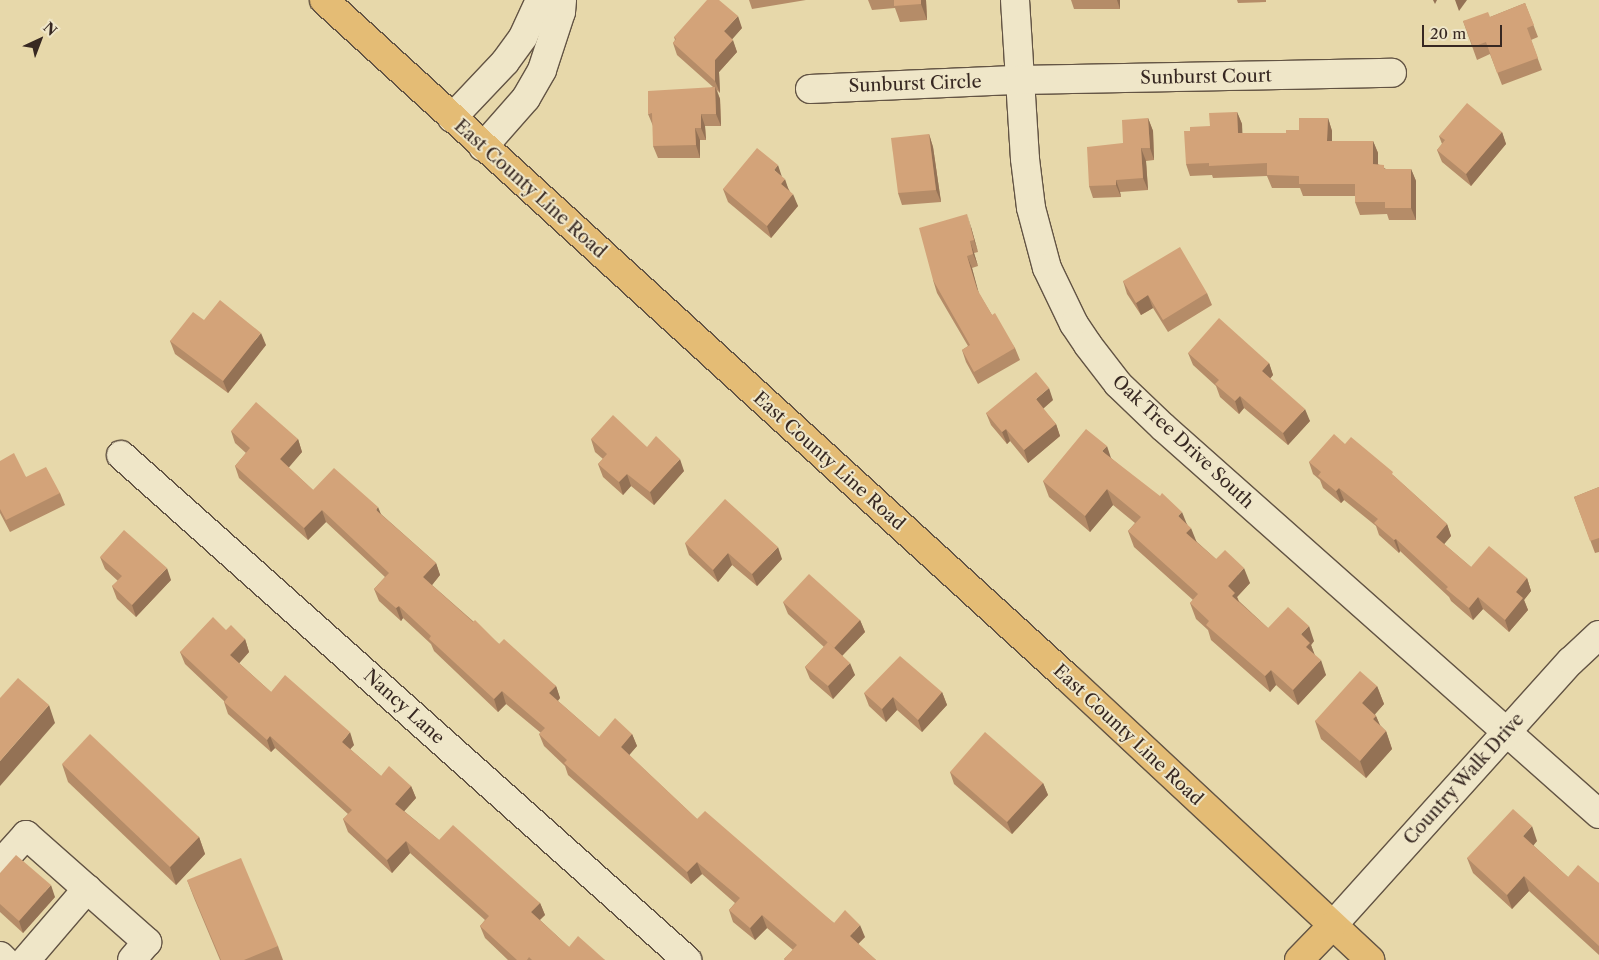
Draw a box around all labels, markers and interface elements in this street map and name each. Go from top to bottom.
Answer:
north arrow [15,15,65,65]
scale bar [1424,15,1504,47]
text: N [40,18,61,40]
text: 20 m [1430,24,1466,43]
street label: Sunburst Court [1140,65,1272,89]
street label: Sunburst Circle [848,71,982,97]
street label: East County Line Road [450,115,610,263]
street label: Oak Tree Drive South [1107,371,1259,513]
street label: East County Line Road [749,387,909,535]
street label: East County Line Road [1049,660,1207,810]
street label: Nancy Lane [359,665,449,749]
street label: Country Walk Drive [1399,708,1529,850]

